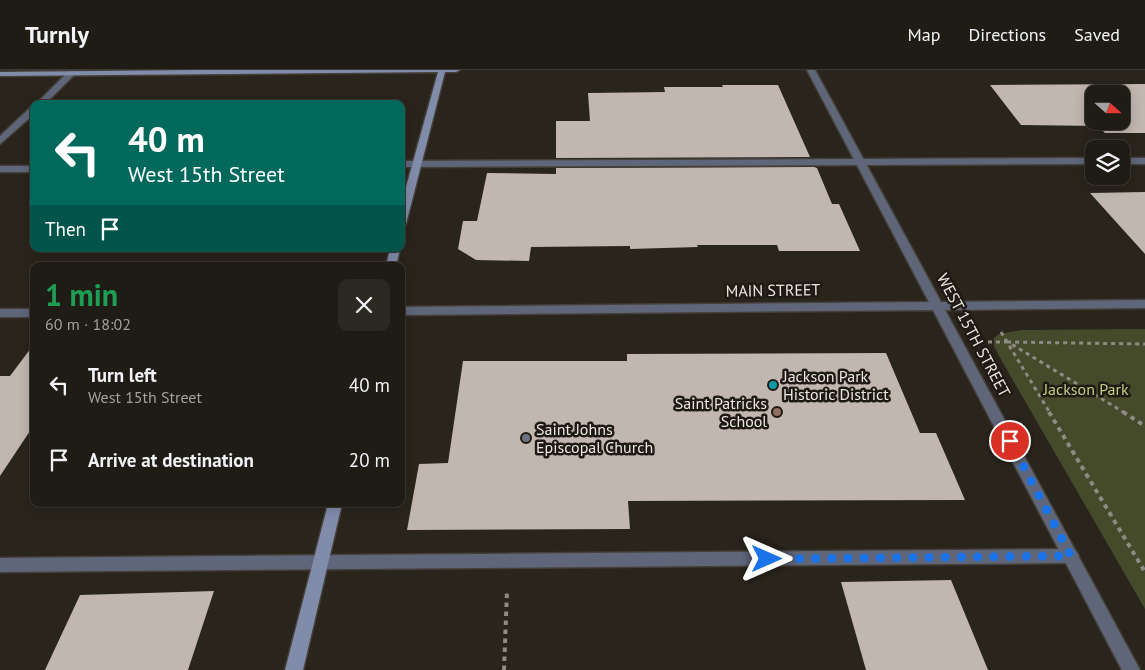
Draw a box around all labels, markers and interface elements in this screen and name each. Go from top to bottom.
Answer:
text: Turnly [25,19,89,50]
text: Map [908,23,940,46]
text: Directions [968,23,1046,46]
text: Saved [1074,23,1120,46]
north arrow [1085,85,1130,130]
map controls [1085,85,1130,185]
text: 40 m [128,116,205,162]
icon: left [45,120,110,185]
button: layers [1085,140,1130,185]
text: West 15th Street [128,160,285,188]
icon: arrive [96,215,124,243]
text: Then [45,217,86,241]
street label: WEST 15TH STREET [933,270,1015,400]
text: 1 min [45,275,118,314]
button: close [338,279,390,331]
street label: MAIN STREET [726,279,821,301]
text: 60 m · 18:02 [45,314,131,334]
text: Turn left [88,363,157,387]
place label: Jackson Park Historic District [782,366,889,404]
icon: left [45,371,73,399]
text: 40 m [349,373,390,397]
marker: Jackson Park Historic District [767,379,779,391]
park label: Jackson Park [1042,379,1129,399]
text: West 15th Street [88,387,202,407]
place label: Saint Patricks School [675,393,767,431]
marker: Saint Patricks School [771,406,783,418]
place label: Saint Johns Episcopal Church [536,419,653,457]
pin [989,420,1031,462]
icon: arrive [996,427,1024,455]
marker: Saint Johns Episcopal Church [520,432,532,444]
icon: arrive [45,446,73,474]
text: Arrive at destination [88,448,254,472]
text: 20 m [349,448,390,472]
position arrow [740,532,792,584]

